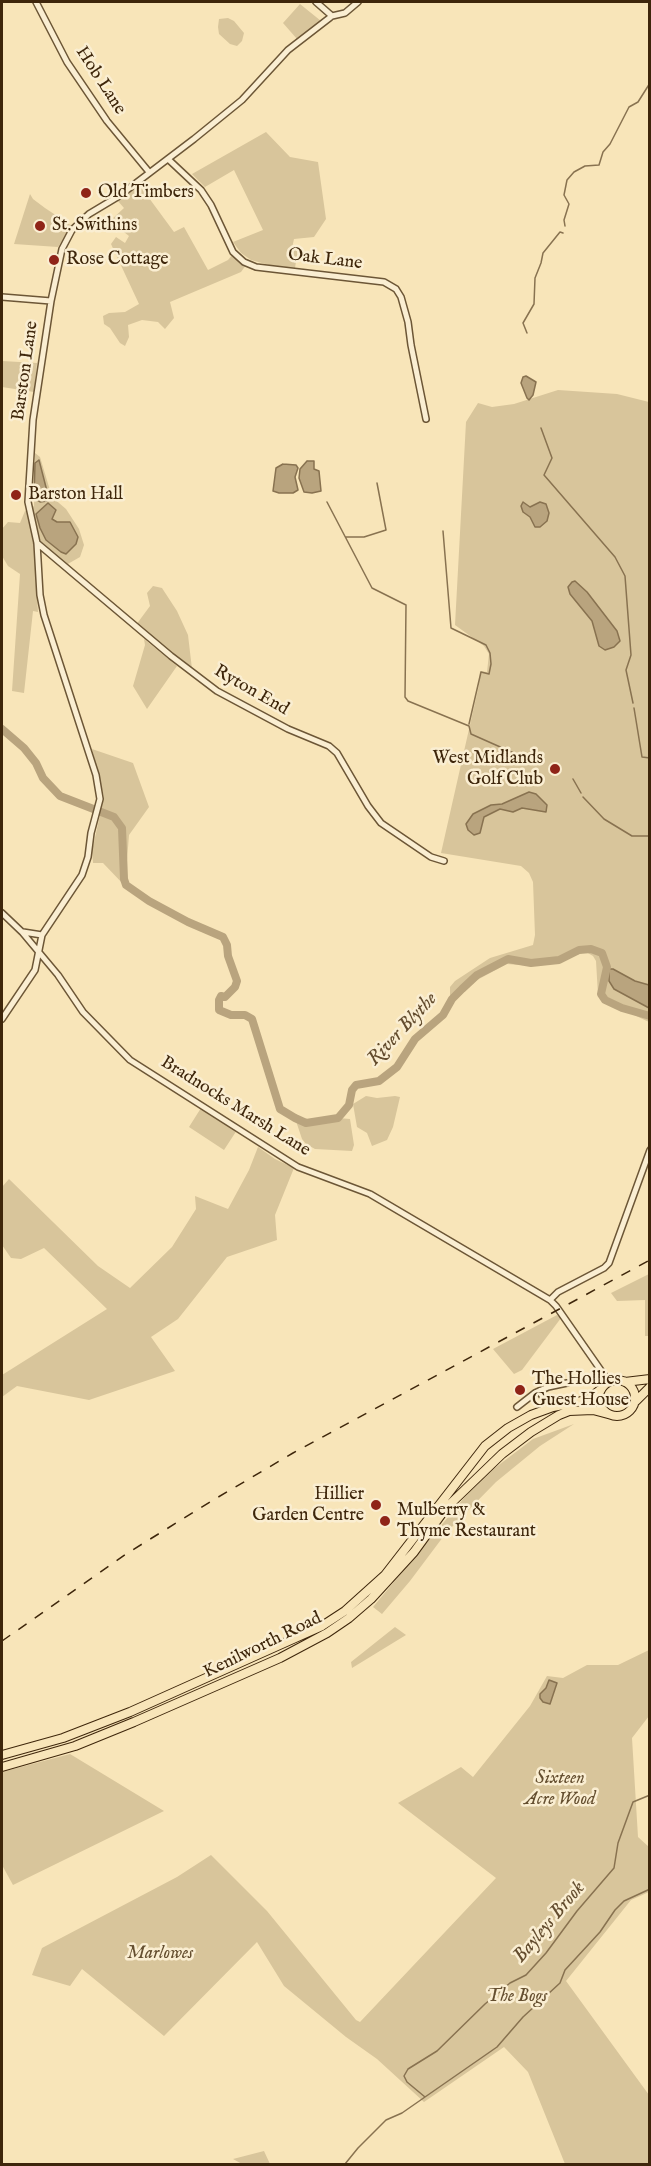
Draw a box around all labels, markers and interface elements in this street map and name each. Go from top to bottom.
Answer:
street label: Hob Lane [70,43,130,119]
place label: Old Timbers [98,182,194,204]
marker: Old Timbers [79,186,93,200]
place label: St. Swithins [52,215,137,237]
marker: St. Swithins [33,219,47,233]
street label: Oak Lane [287,245,363,275]
place label: Rose Cottage [66,249,169,271]
marker: Rose Cottage [47,253,61,267]
street label: Barston Lane [8,320,44,422]
place label: Barston Hall [28,484,123,506]
marker: Barston Hall [9,488,23,502]
street label: Ryton End [210,661,292,721]
place label: West Midlands Golf Club [433,748,543,790]
marker: West Midlands Golf Club [548,762,562,776]
water label: River Blythe [363,988,443,1072]
street label: Bradnocks Marsh Lane [156,1052,314,1162]
place label: The Hollies Guest House [532,1369,629,1412]
marker: The Hollies Guest House [513,1383,527,1397]
place label: Hillier Garden Centre [252,1484,364,1526]
marker: Hillier Garden Centre [369,1498,383,1512]
place label: Mulberry & Thyme Restaurant [397,1500,536,1543]
marker: Mulberry & Thyme Restaurant [378,1514,392,1528]
street label: Kenilworth Road [200,1608,326,1684]
park label: Sixteen Acre Wood [525,1768,595,1810]
water label: Bayleys Brook [509,1877,591,1969]
park label: Marlowes [127,1943,193,1965]
park label: The Bogs [487,1986,547,2008]

